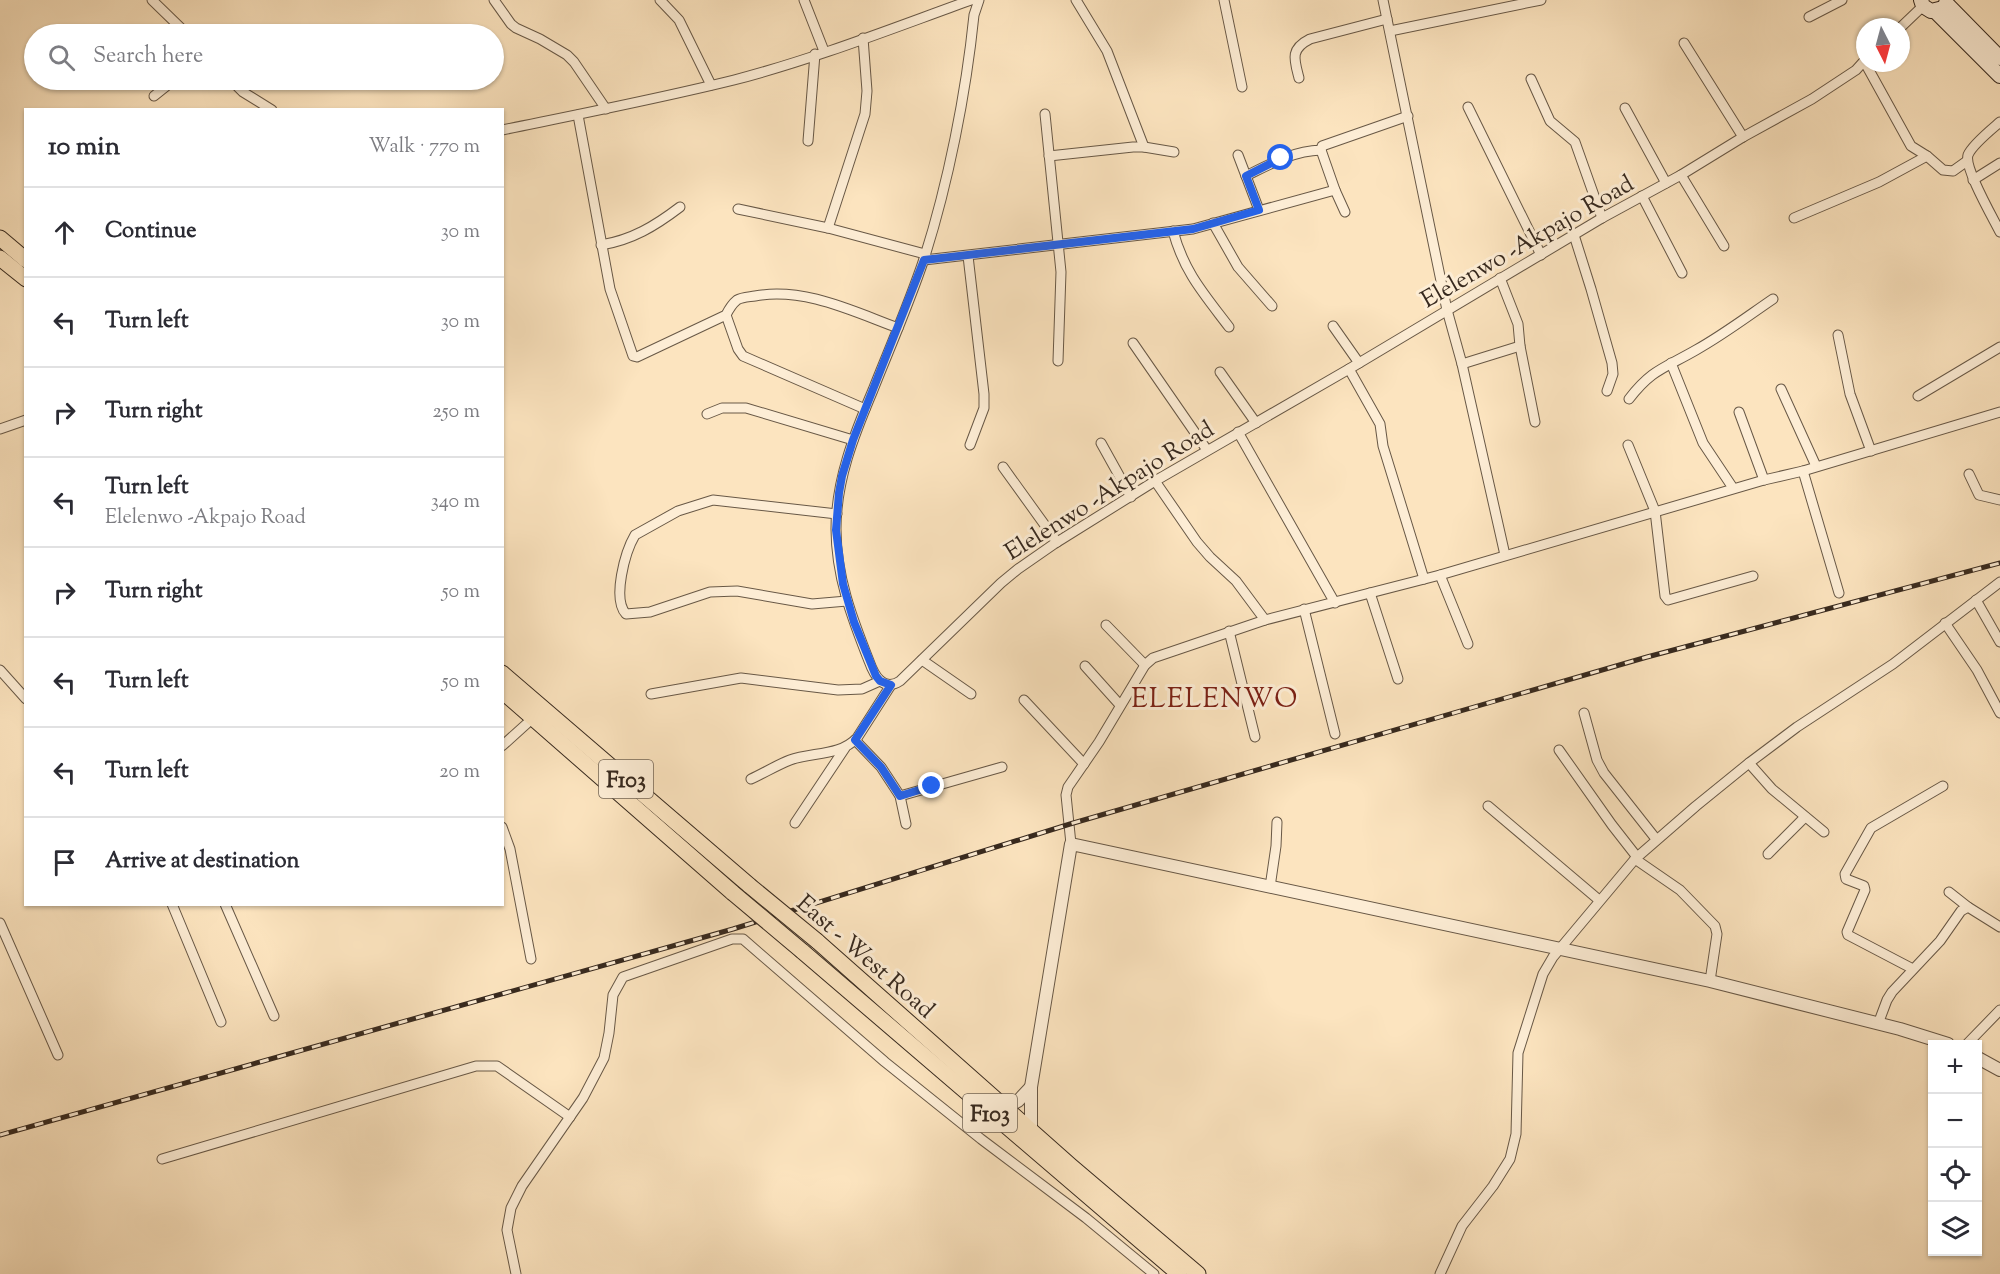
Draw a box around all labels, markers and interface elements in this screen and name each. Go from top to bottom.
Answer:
north arrow [1856,18,1910,72]
search box [24,24,504,90]
icon: search [45,41,78,74]
text: Search here [93,41,203,73]
text: 10 min [48,129,120,166]
text: Walk · 770 m [368,133,480,162]
route start [1267,144,1293,170]
street label: Elelenwo -Akpajo Road [1415,168,1641,318]
icon: ahead [48,216,81,249]
text: Continue [105,216,196,248]
text: 30 m [441,218,480,247]
icon: left [48,306,81,339]
text: Turn left [105,306,188,338]
text: 30 m [441,308,480,337]
icon: right [48,396,81,429]
text: Turn right [105,396,202,428]
text: 250 m [432,398,480,427]
street label: Elelenwo -Akpajo Road [999,413,1222,570]
text: Turn left [105,472,188,504]
icon: left [48,486,81,519]
text: 340 m [431,488,480,517]
text: Elelenwo -Akpajo Road [105,504,306,533]
icon: right [48,576,81,609]
text: Turn right [105,576,202,608]
text: 50 m [442,578,480,607]
icon: left [48,666,81,699]
text: Turn left [105,666,188,698]
text: 50 m [442,668,480,697]
district label: ELELENWO [1131,681,1299,720]
icon: left [48,756,81,789]
text: Turn left [105,756,188,788]
text: 20 m [439,758,480,787]
road number: F103 [599,760,653,798]
route end [918,772,944,798]
icon: arrive [48,846,81,879]
text: Arrive at destination [105,846,300,878]
street label: East - West Road [788,888,942,1028]
map controls [1928,1040,1982,1256]
button: + [1928,1040,1982,1094]
road number: F103 [963,1094,1017,1132]
button: − [1928,1094,1982,1148]
button: locate [1928,1148,1982,1202]
button: layers [1928,1202,1982,1256]

